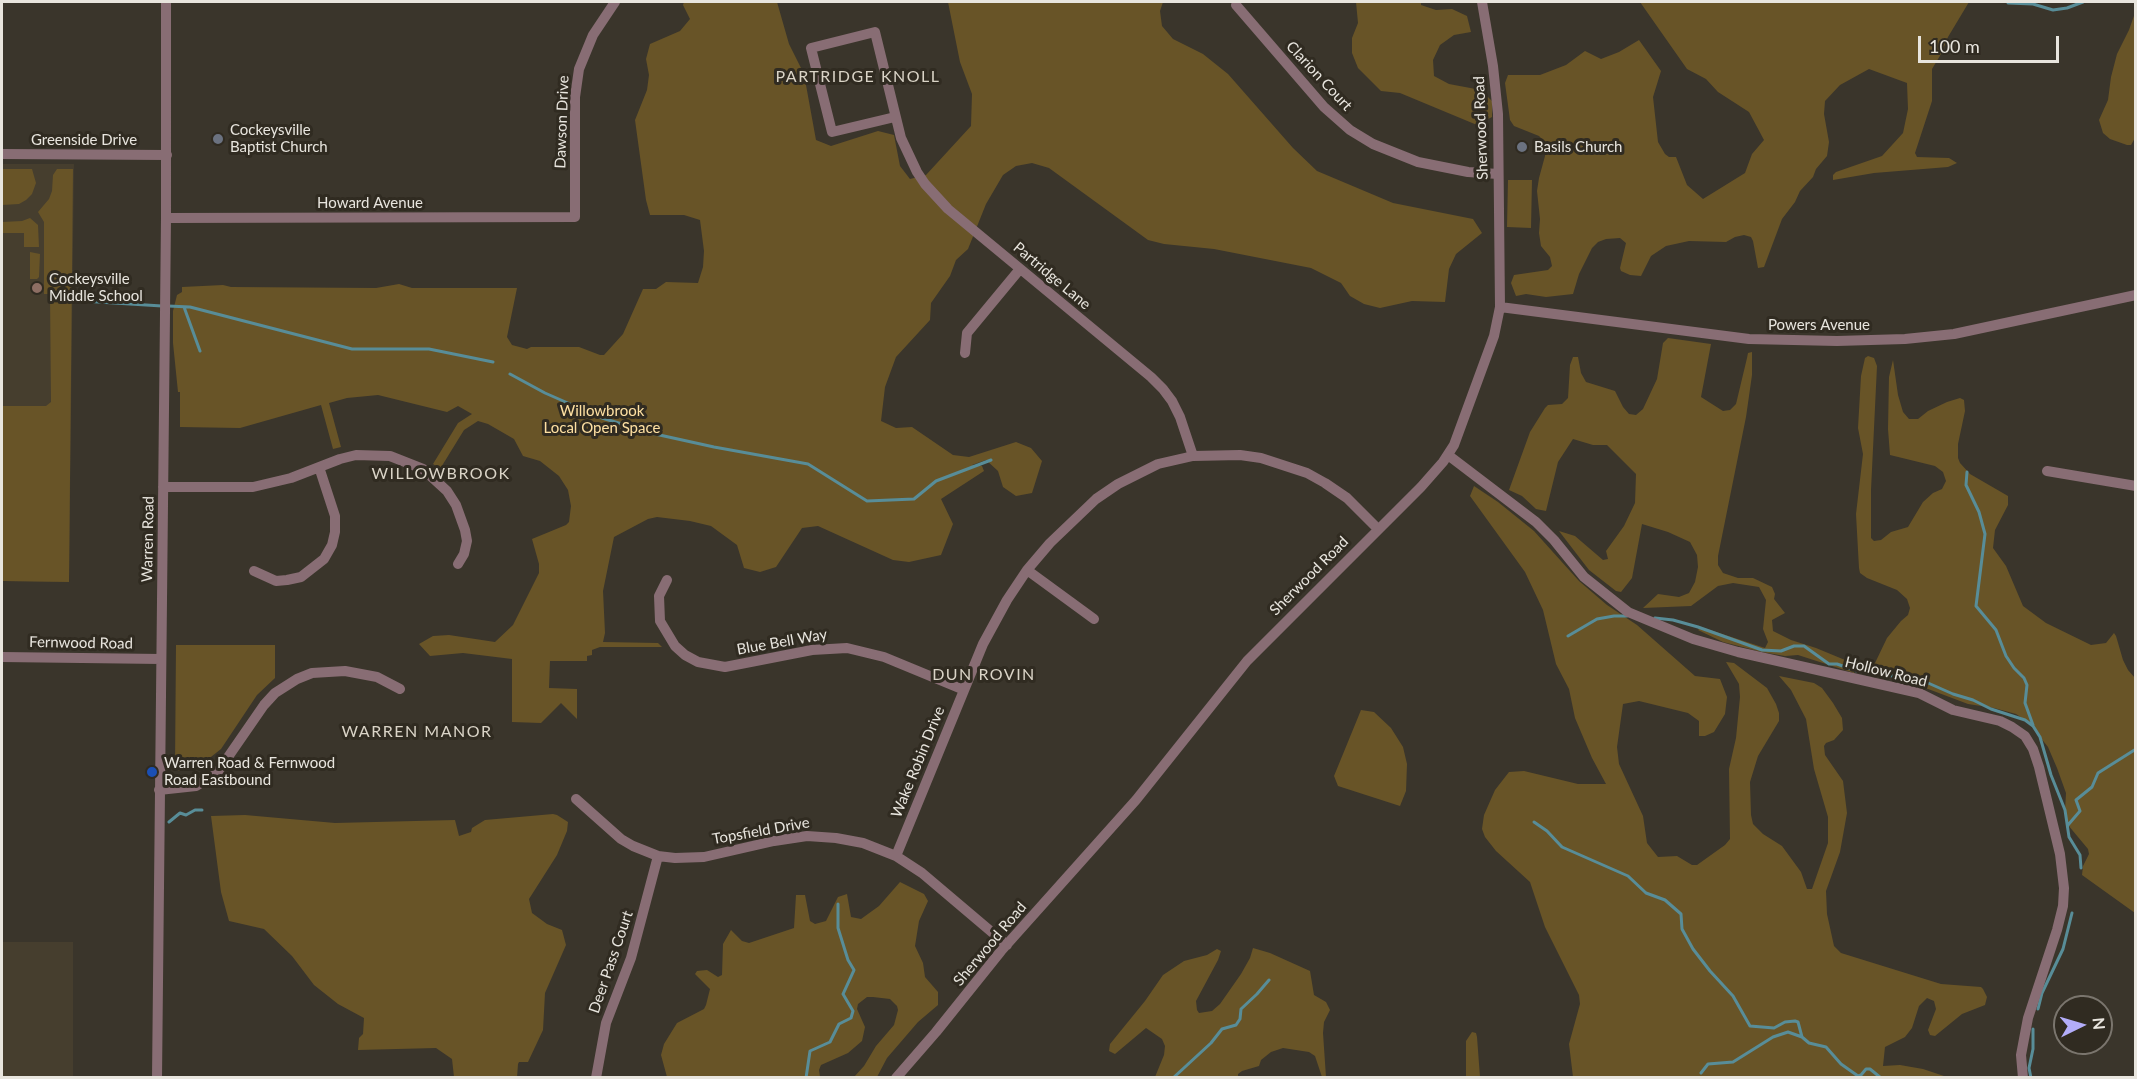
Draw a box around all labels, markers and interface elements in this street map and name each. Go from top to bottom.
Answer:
scale bar [1921,24,2062,62]
text: 100 m [1929,35,1980,57]
street label: Clarion Court [1282,38,1356,114]
district label: PARTRIDGE KNOLL [776,67,940,87]
street label: Dawson Drive [551,75,573,169]
street label: Sherwood Road [1470,76,1492,180]
place label: Cockeysville Baptist Church [230,121,328,156]
street label: Greenside Drive [31,131,137,149]
marker: Cockeysville Baptist Church [211,132,225,146]
place label: Basils Church [1534,138,1622,156]
marker: Basils Church [1515,140,1529,154]
street label: Howard Avenue [317,194,423,212]
street label: Partridge Lane [1010,238,1094,314]
place label: Cockeysville Middle School [49,270,143,305]
marker: Cockeysville Middle School [30,281,44,295]
street label: Powers Avenue [1768,316,1870,334]
park label: Willowbrook Local Open Space [544,402,660,437]
district label: WILLOWBROOK [371,464,511,484]
street label: Warren Road [138,496,158,582]
street label: Sherwood Road [1266,533,1352,619]
street label: Blue Bell Way [735,625,829,659]
street label: Fernwood Road [29,633,133,653]
street label: Hollow Road [1843,653,1929,691]
district label: DUN ROVIN [932,665,1036,685]
street label: Wake Robin Drive [887,704,949,820]
district label: WARREN MANOR [341,722,493,742]
place label: Warren Road & Fernwood Road Eastbound [164,754,335,789]
marker: Warren Road & Fernwood Road Eastbound [145,765,159,779]
street label: Topsfield Drive [711,814,811,848]
street label: Sherwood Road [950,898,1030,990]
street label: Deer Pass Court [585,908,637,1016]
north arrow [2053,995,2113,1055]
text: N [2089,1017,2109,1031]

